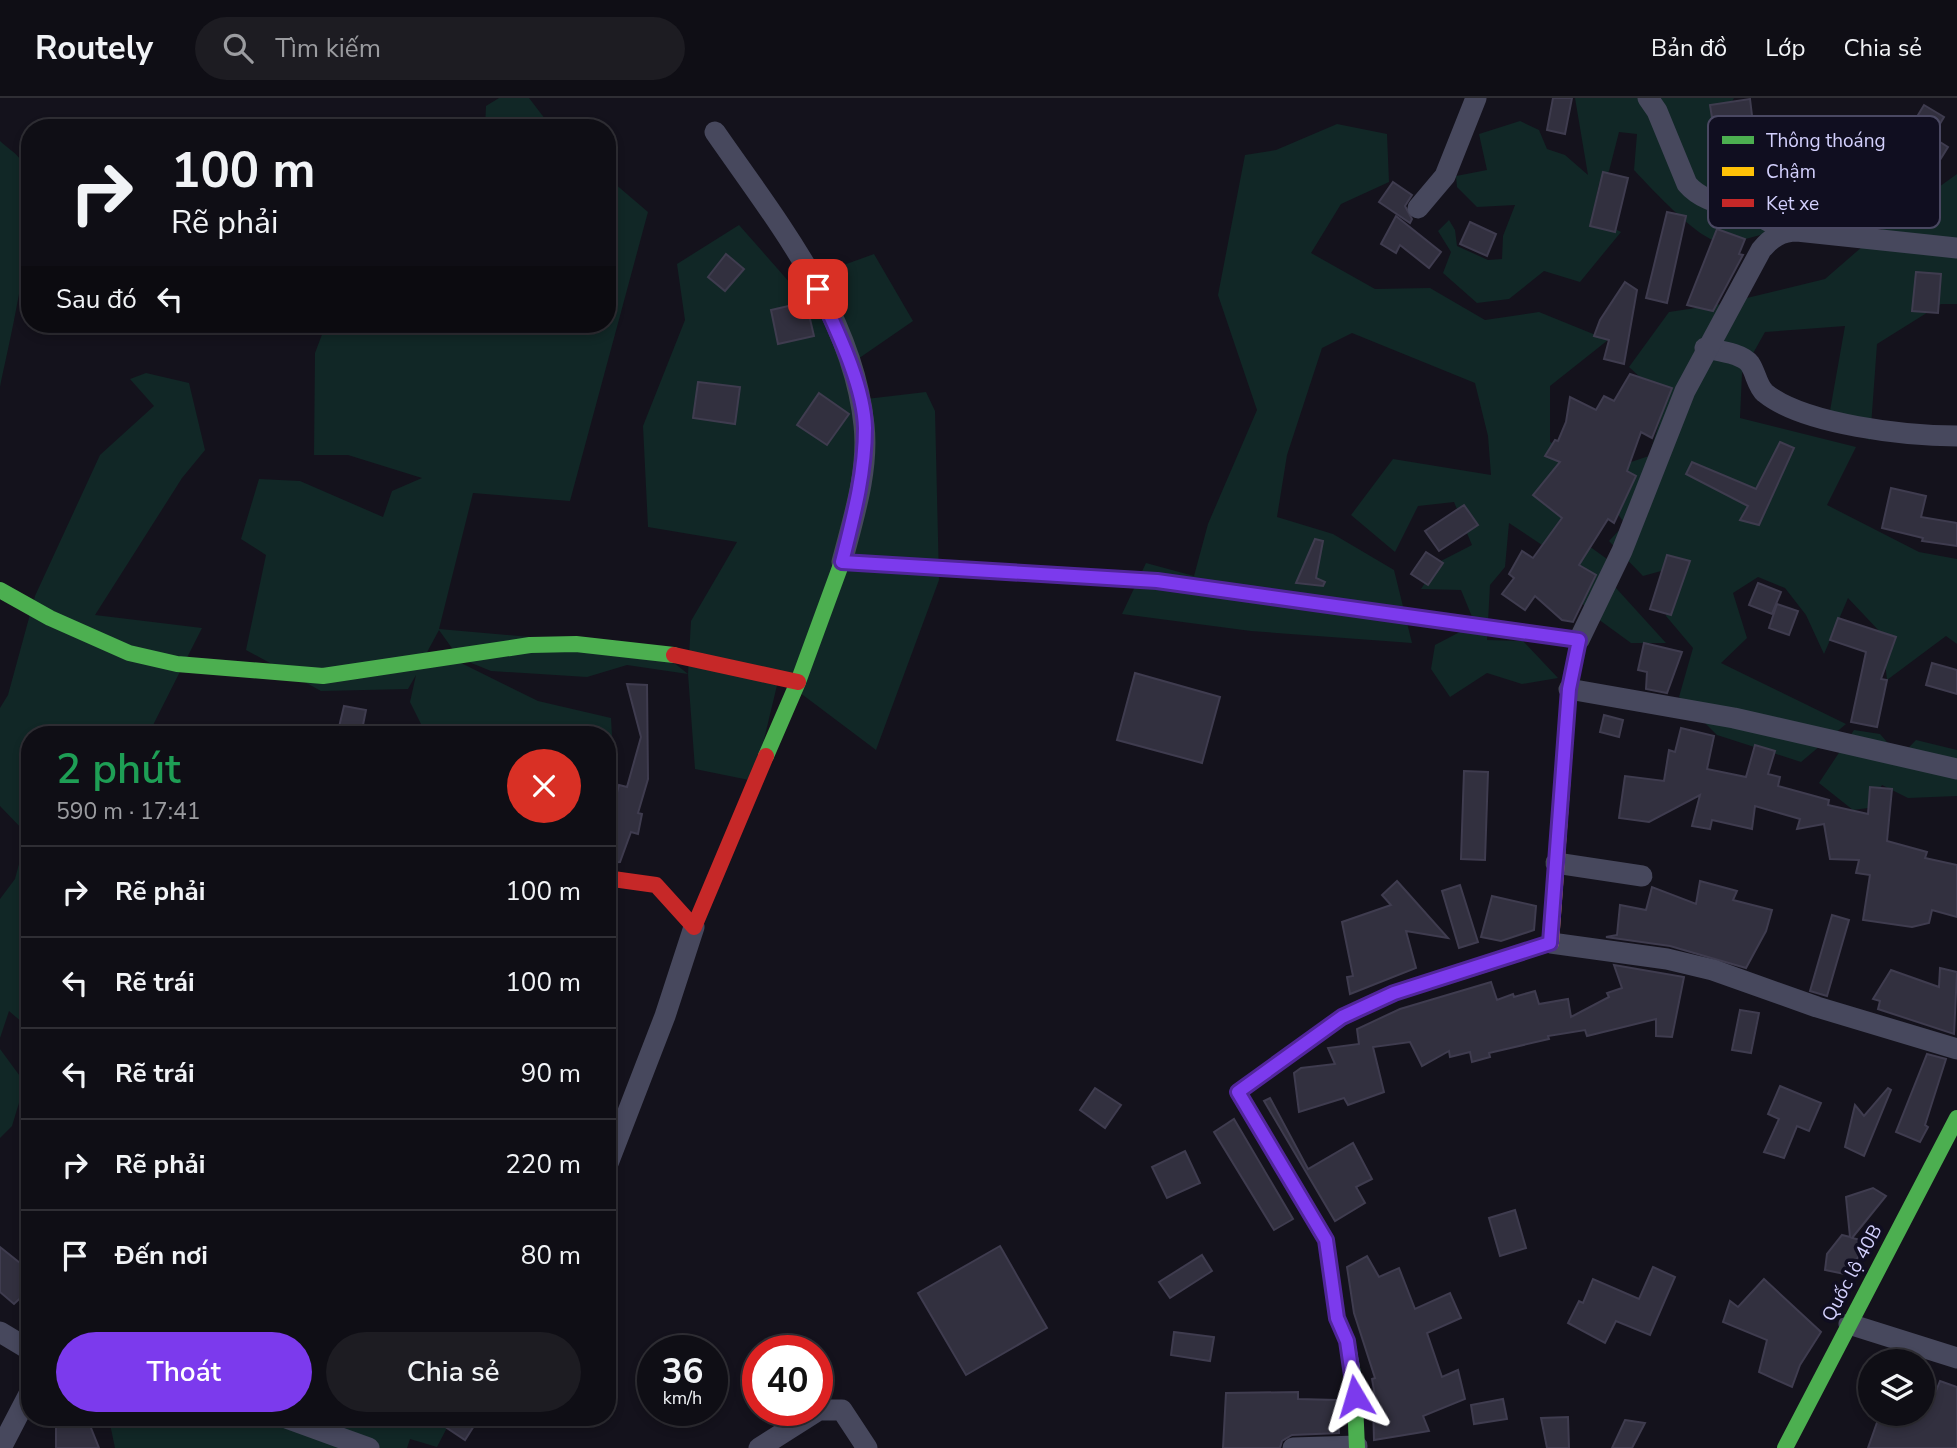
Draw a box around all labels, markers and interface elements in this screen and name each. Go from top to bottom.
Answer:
search box [195,17,685,80]
text: Routely [35,26,153,71]
icon: search [219,29,257,67]
text: Tìm kiếm [275,31,381,66]
text: Bản đồ [1651,32,1727,64]
text: Lớp [1765,32,1805,64]
text: Chia sẻ [1843,32,1922,64]
legend [1708,116,1940,228]
text: Thông thoáng [1766,128,1886,154]
text: 100 m [171,137,315,204]
icon: right [56,147,147,238]
text: Chậm [1766,159,1816,185]
text: Kẹt xe [1766,191,1819,217]
text: Rẽ phải [171,201,279,244]
pin [788,259,848,319]
icon: arrive [799,270,837,308]
icon: left [151,280,189,318]
text: Sau đó [56,282,137,317]
text: 2 phút [56,741,181,798]
button: close [507,749,581,823]
text: 590 m · 17:41 [56,796,201,827]
icon: right [56,873,94,911]
text: Rẽ phải [115,874,205,909]
text: 100 m [505,874,581,909]
icon: left [56,964,94,1002]
text: Rẽ trái [115,965,195,1000]
text: 100 m [505,965,581,1000]
icon: left [56,1055,94,1093]
text: Rẽ trái [115,1056,195,1091]
text: 90 m [521,1056,581,1091]
icon: right [56,1146,94,1184]
text: Rẽ phải [115,1147,205,1182]
text: 220 m [505,1147,581,1182]
street label: Quốc lộ 40B [1816,1220,1888,1326]
icon: arrive [56,1237,94,1275]
text: Đến nơi [115,1238,208,1273]
text: 80 m [521,1238,581,1273]
button: Thoát [56,1332,312,1412]
button: Chia sẻ [326,1332,581,1412]
speed limit sign: 40 [742,1335,833,1426]
text: 36 [661,1348,704,1395]
map controls [1858,1349,1935,1426]
button: layers [1858,1349,1935,1426]
position arrow [1318,1359,1392,1433]
text: km/h [663,1386,702,1410]

